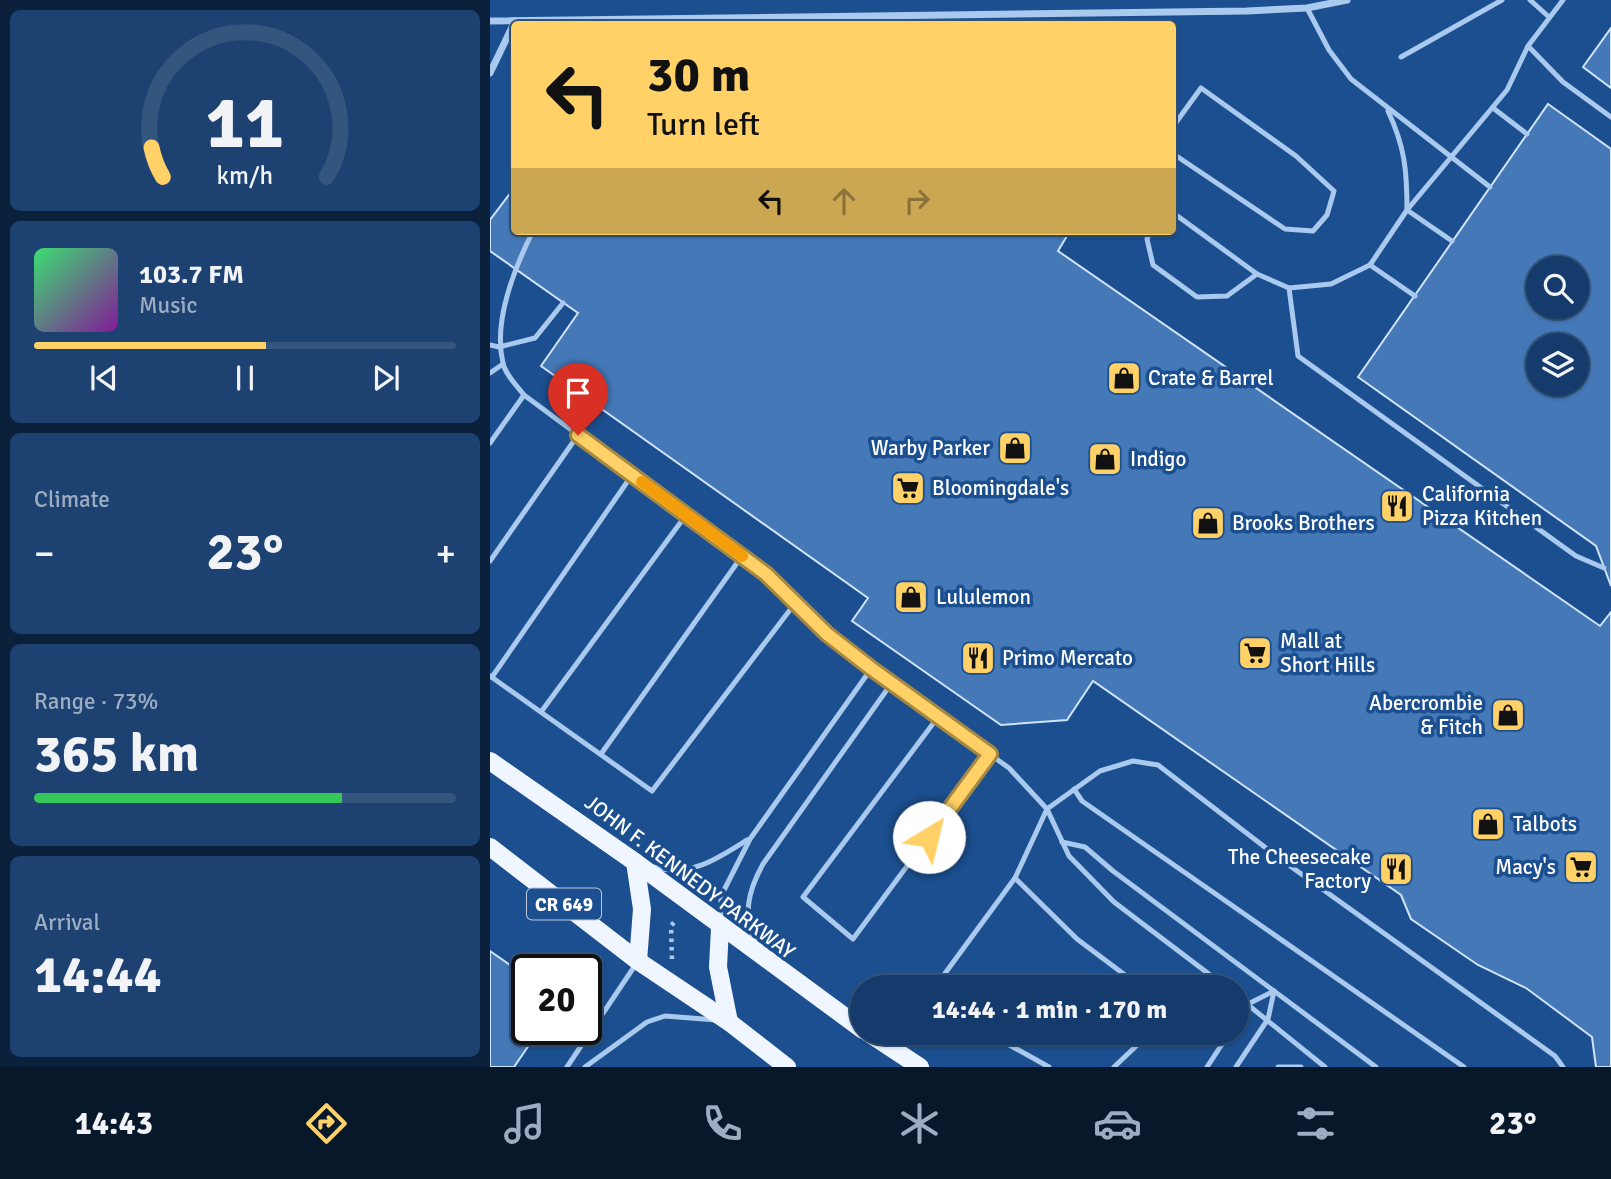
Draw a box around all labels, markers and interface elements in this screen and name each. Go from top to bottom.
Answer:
text: 30 m [647,45,750,105]
icon: left [532,49,623,140]
text: 11 [206,79,284,168]
text: Turn left [647,105,760,144]
text: km/h [217,160,273,191]
icon: left [752,182,790,220]
icon: ahead [825,182,863,220]
icon: right [898,182,936,220]
map controls [1526,256,1589,396]
button: search [1526,256,1589,319]
text: 103.7 FM [139,259,244,291]
text: Music [139,291,197,320]
button: layers [1526,333,1589,396]
icon: previous [85,359,123,397]
icon: pause [226,359,264,397]
icon: next [367,359,405,397]
shop icon: Crate & Barrel [1105,359,1143,397]
pin [548,363,608,435]
place label: Crate & Barrel [1148,365,1274,391]
icon: arrive [559,374,597,412]
shop icon: Warby Parker [996,429,1034,467]
place label: Warby Parker [871,435,990,461]
shop icon: Indigo [1086,440,1124,478]
place label: Indigo [1130,446,1186,472]
supermarket icon: Bloomingdale's [889,469,927,507]
place label: Bloomingdale's [932,475,1069,501]
place label: California Pizza Kitchen [1422,481,1542,531]
text: Climate [34,485,110,514]
restaurant icon: California Pizza Kitchen [1378,487,1416,525]
shop icon: Brooks Brothers [1189,504,1227,542]
place label: Brooks Brothers [1232,510,1375,536]
text: 23° [207,520,283,584]
text: − [34,530,55,577]
text: + [435,530,456,577]
shop icon: Lululemon [892,578,930,616]
place label: Lululemon [936,584,1031,610]
place label: Mall at Short Hills [1280,628,1375,678]
supermarket icon: Mall at Short Hills [1236,634,1274,672]
restaurant icon: Primo Mercato [959,639,997,677]
place label: Primo Mercato [1002,645,1133,671]
text: Range · 73% [34,687,158,716]
place label: Abercrombie & Fitch [1369,690,1483,740]
shop icon: Abercrombie & Fitch [1489,696,1527,734]
text: 365 km [34,722,199,786]
street label: JOHN F. KENNEDY PARKWAY [580,789,801,965]
position arrow [892,800,966,874]
shop icon: Talbots [1469,805,1507,843]
place label: Talbots [1513,811,1577,837]
place label: The Cheesecake Factory [1228,844,1371,894]
supermarket icon: Macy's [1562,848,1600,886]
restaurant icon: The Cheesecake Factory [1377,850,1415,888]
place label: Macy's [1495,854,1556,880]
road number: CR 649 [527,888,601,920]
text: Arrival [34,908,100,937]
text: 14:44 [34,943,162,1007]
speed limit sign: 20 [511,954,602,1045]
text: 14:44 · 1 min · 170 m [932,994,1167,1026]
icon: directions [302,1099,351,1148]
icon: music [500,1099,549,1148]
icon: phone [698,1099,747,1148]
icon: climate [895,1099,944,1148]
icon: car [1093,1099,1142,1148]
icon: filters [1291,1099,1340,1148]
text: 14:43 [74,1104,153,1143]
text: 23° [1489,1104,1536,1143]

